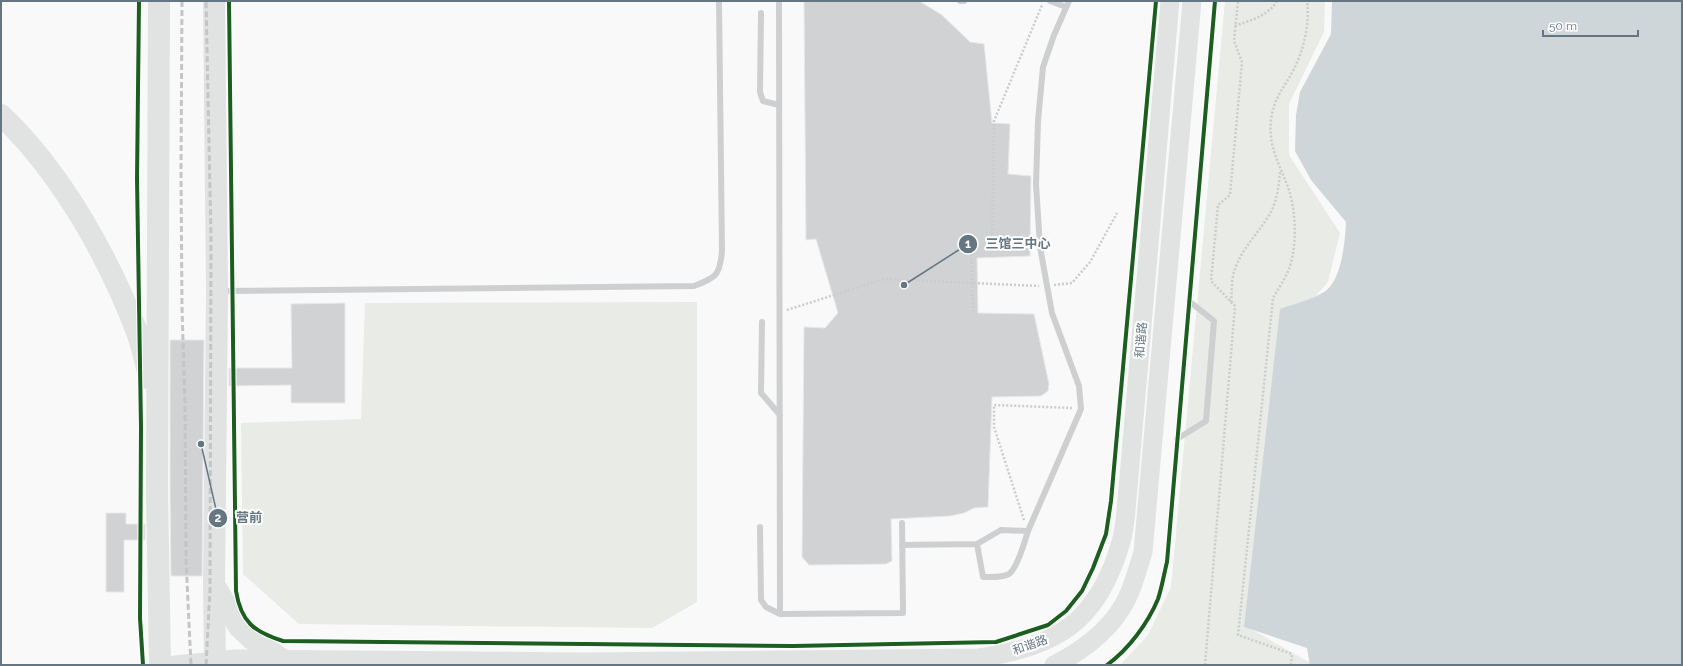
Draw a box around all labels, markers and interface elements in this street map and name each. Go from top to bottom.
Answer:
scale bar [1543,12,1638,38]
text: 50 m [1549,19,1577,33]
callout: 三馆三中心 [958,231,1059,256]
text: 三馆三中心 [985,236,1051,251]
text: 1 [965,237,971,251]
street label: 和谐路 [1132,321,1150,359]
callout: 营前 [208,505,270,530]
text: 营前 [236,510,262,525]
text: 2 [215,511,222,525]
street label: 和谐路 [1011,633,1049,657]

